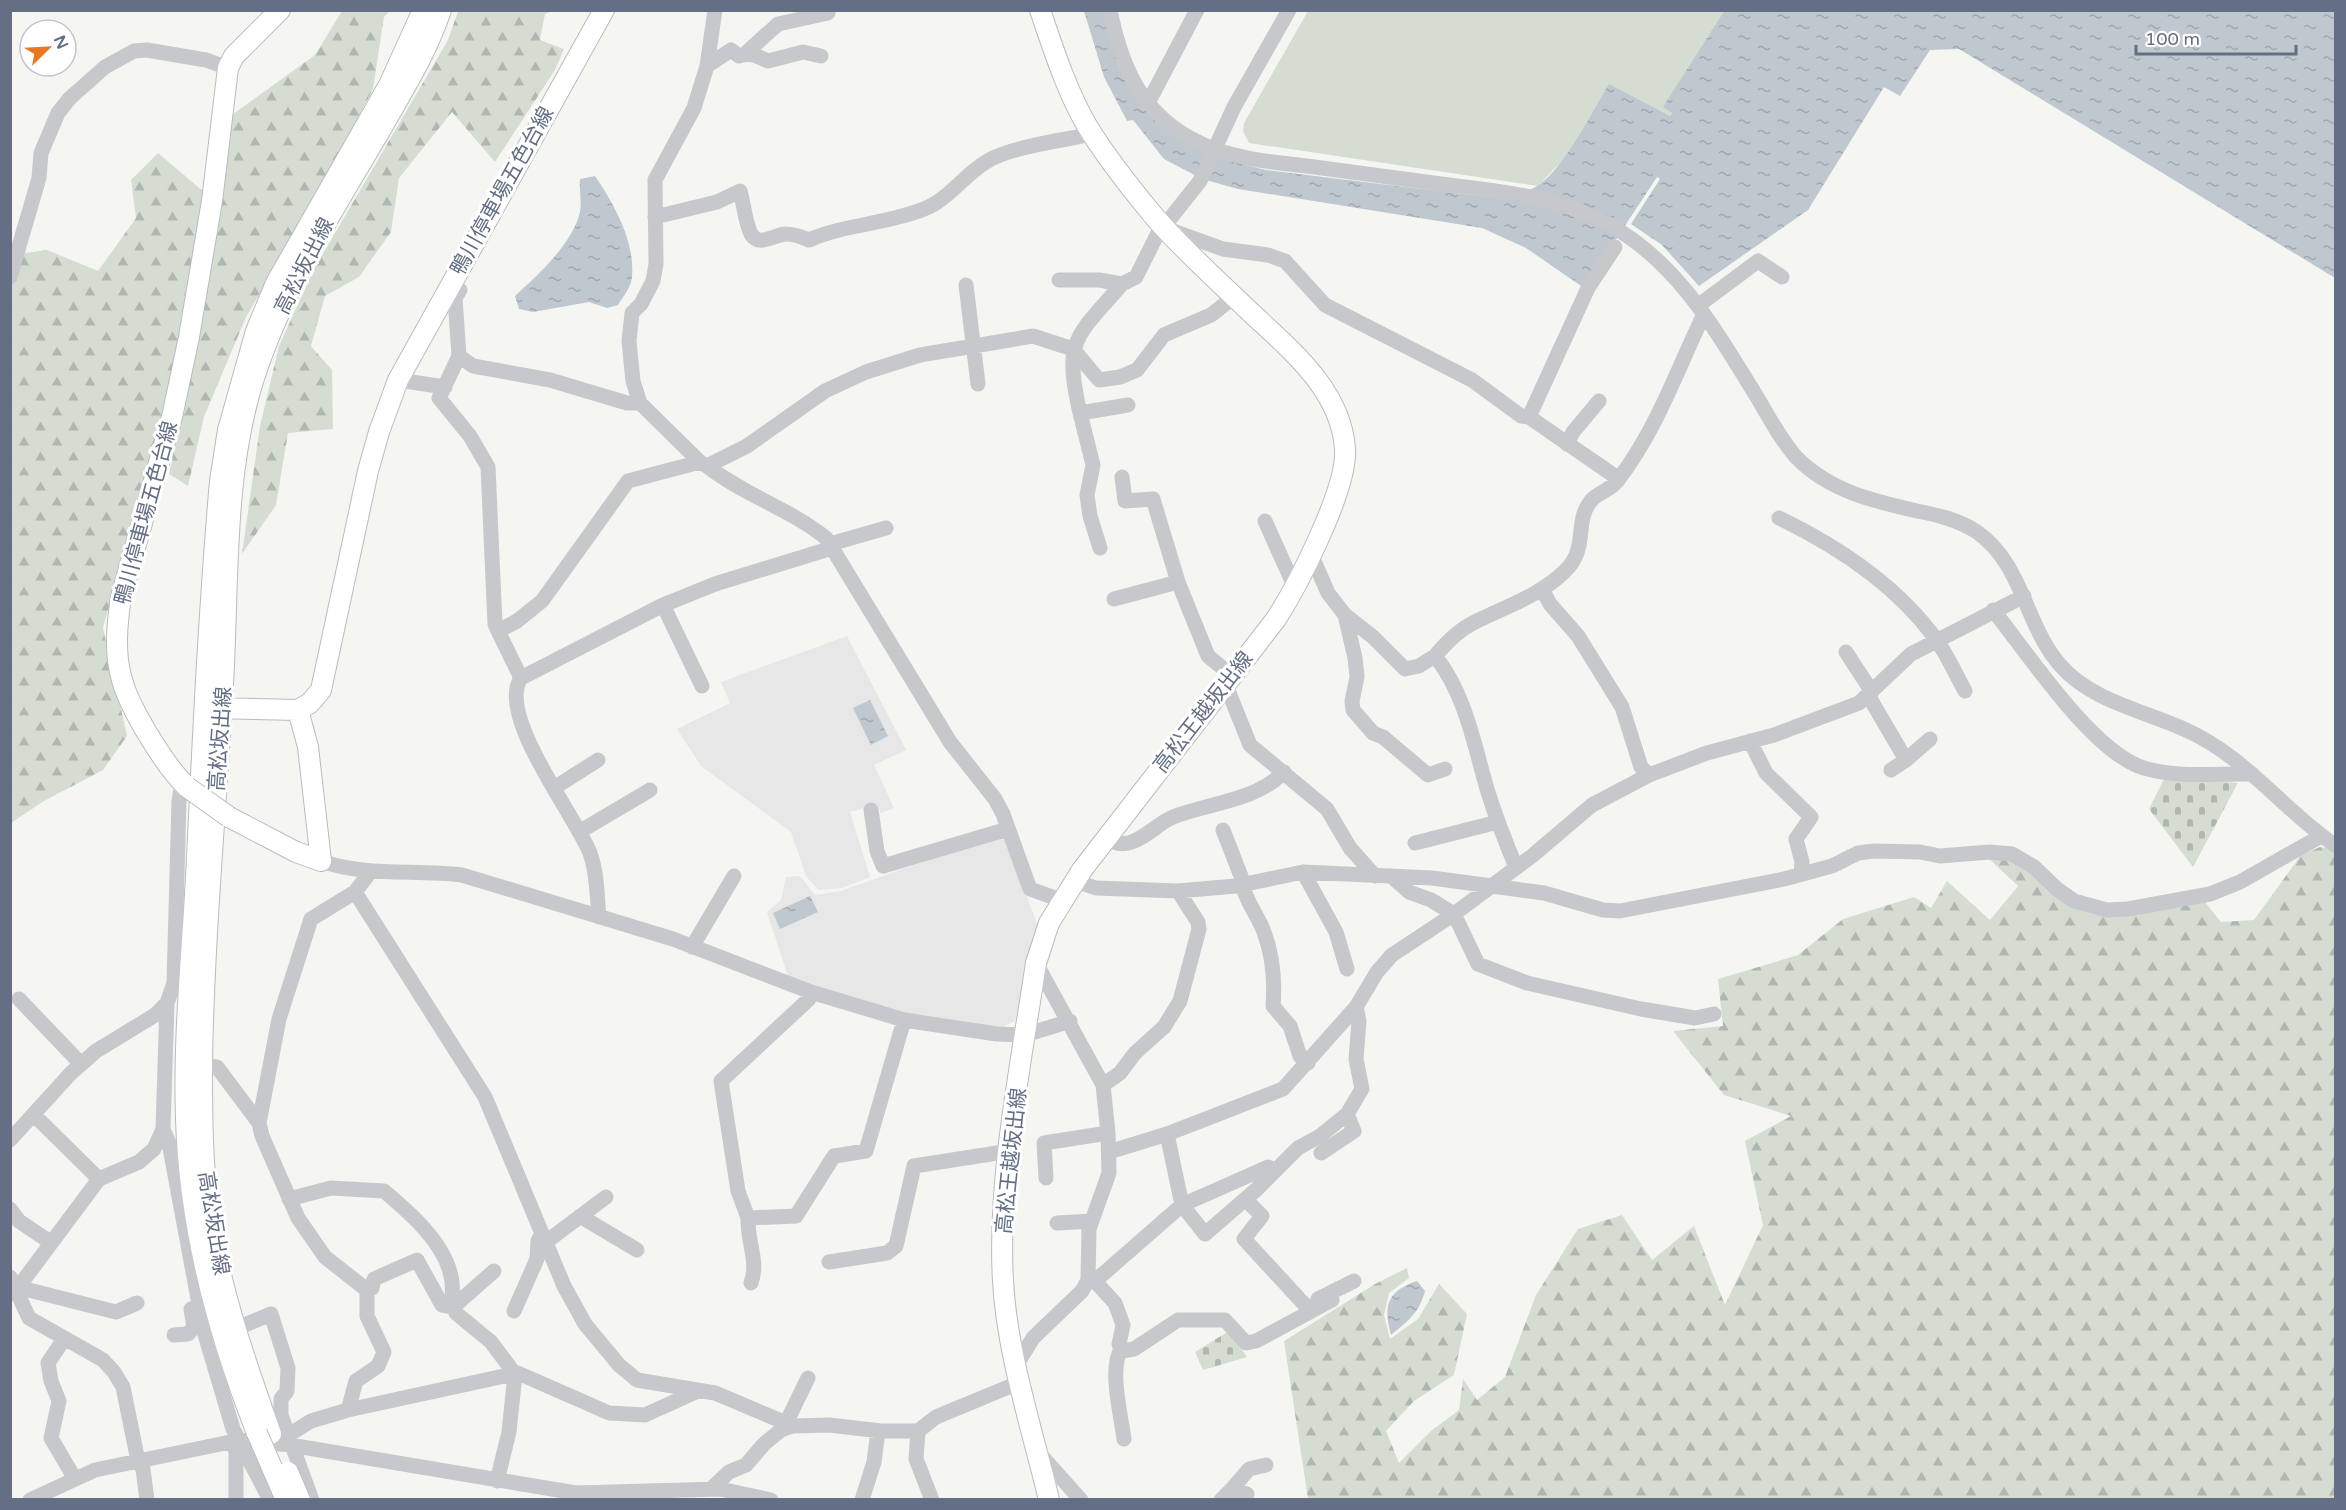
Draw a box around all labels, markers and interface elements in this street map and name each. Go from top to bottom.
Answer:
north arrow [18,18,78,78]
scale bar [2136,18,2296,56]
text: 100 m [2145,28,2200,50]
text: N [49,32,73,52]
street label: 鴨川停車場五色台線 [446,103,559,280]
street label: 高松坂出線 [269,214,339,319]
street label: 鴨川停車場五色台線 [110,419,183,608]
street label: 高松王越坂出線 [1148,647,1258,778]
street label: 高松坂出線 [204,686,237,792]
street label: 高松王越坂出線 [991,1087,1032,1235]
street label: 高松坂出線 [193,1169,234,1277]

